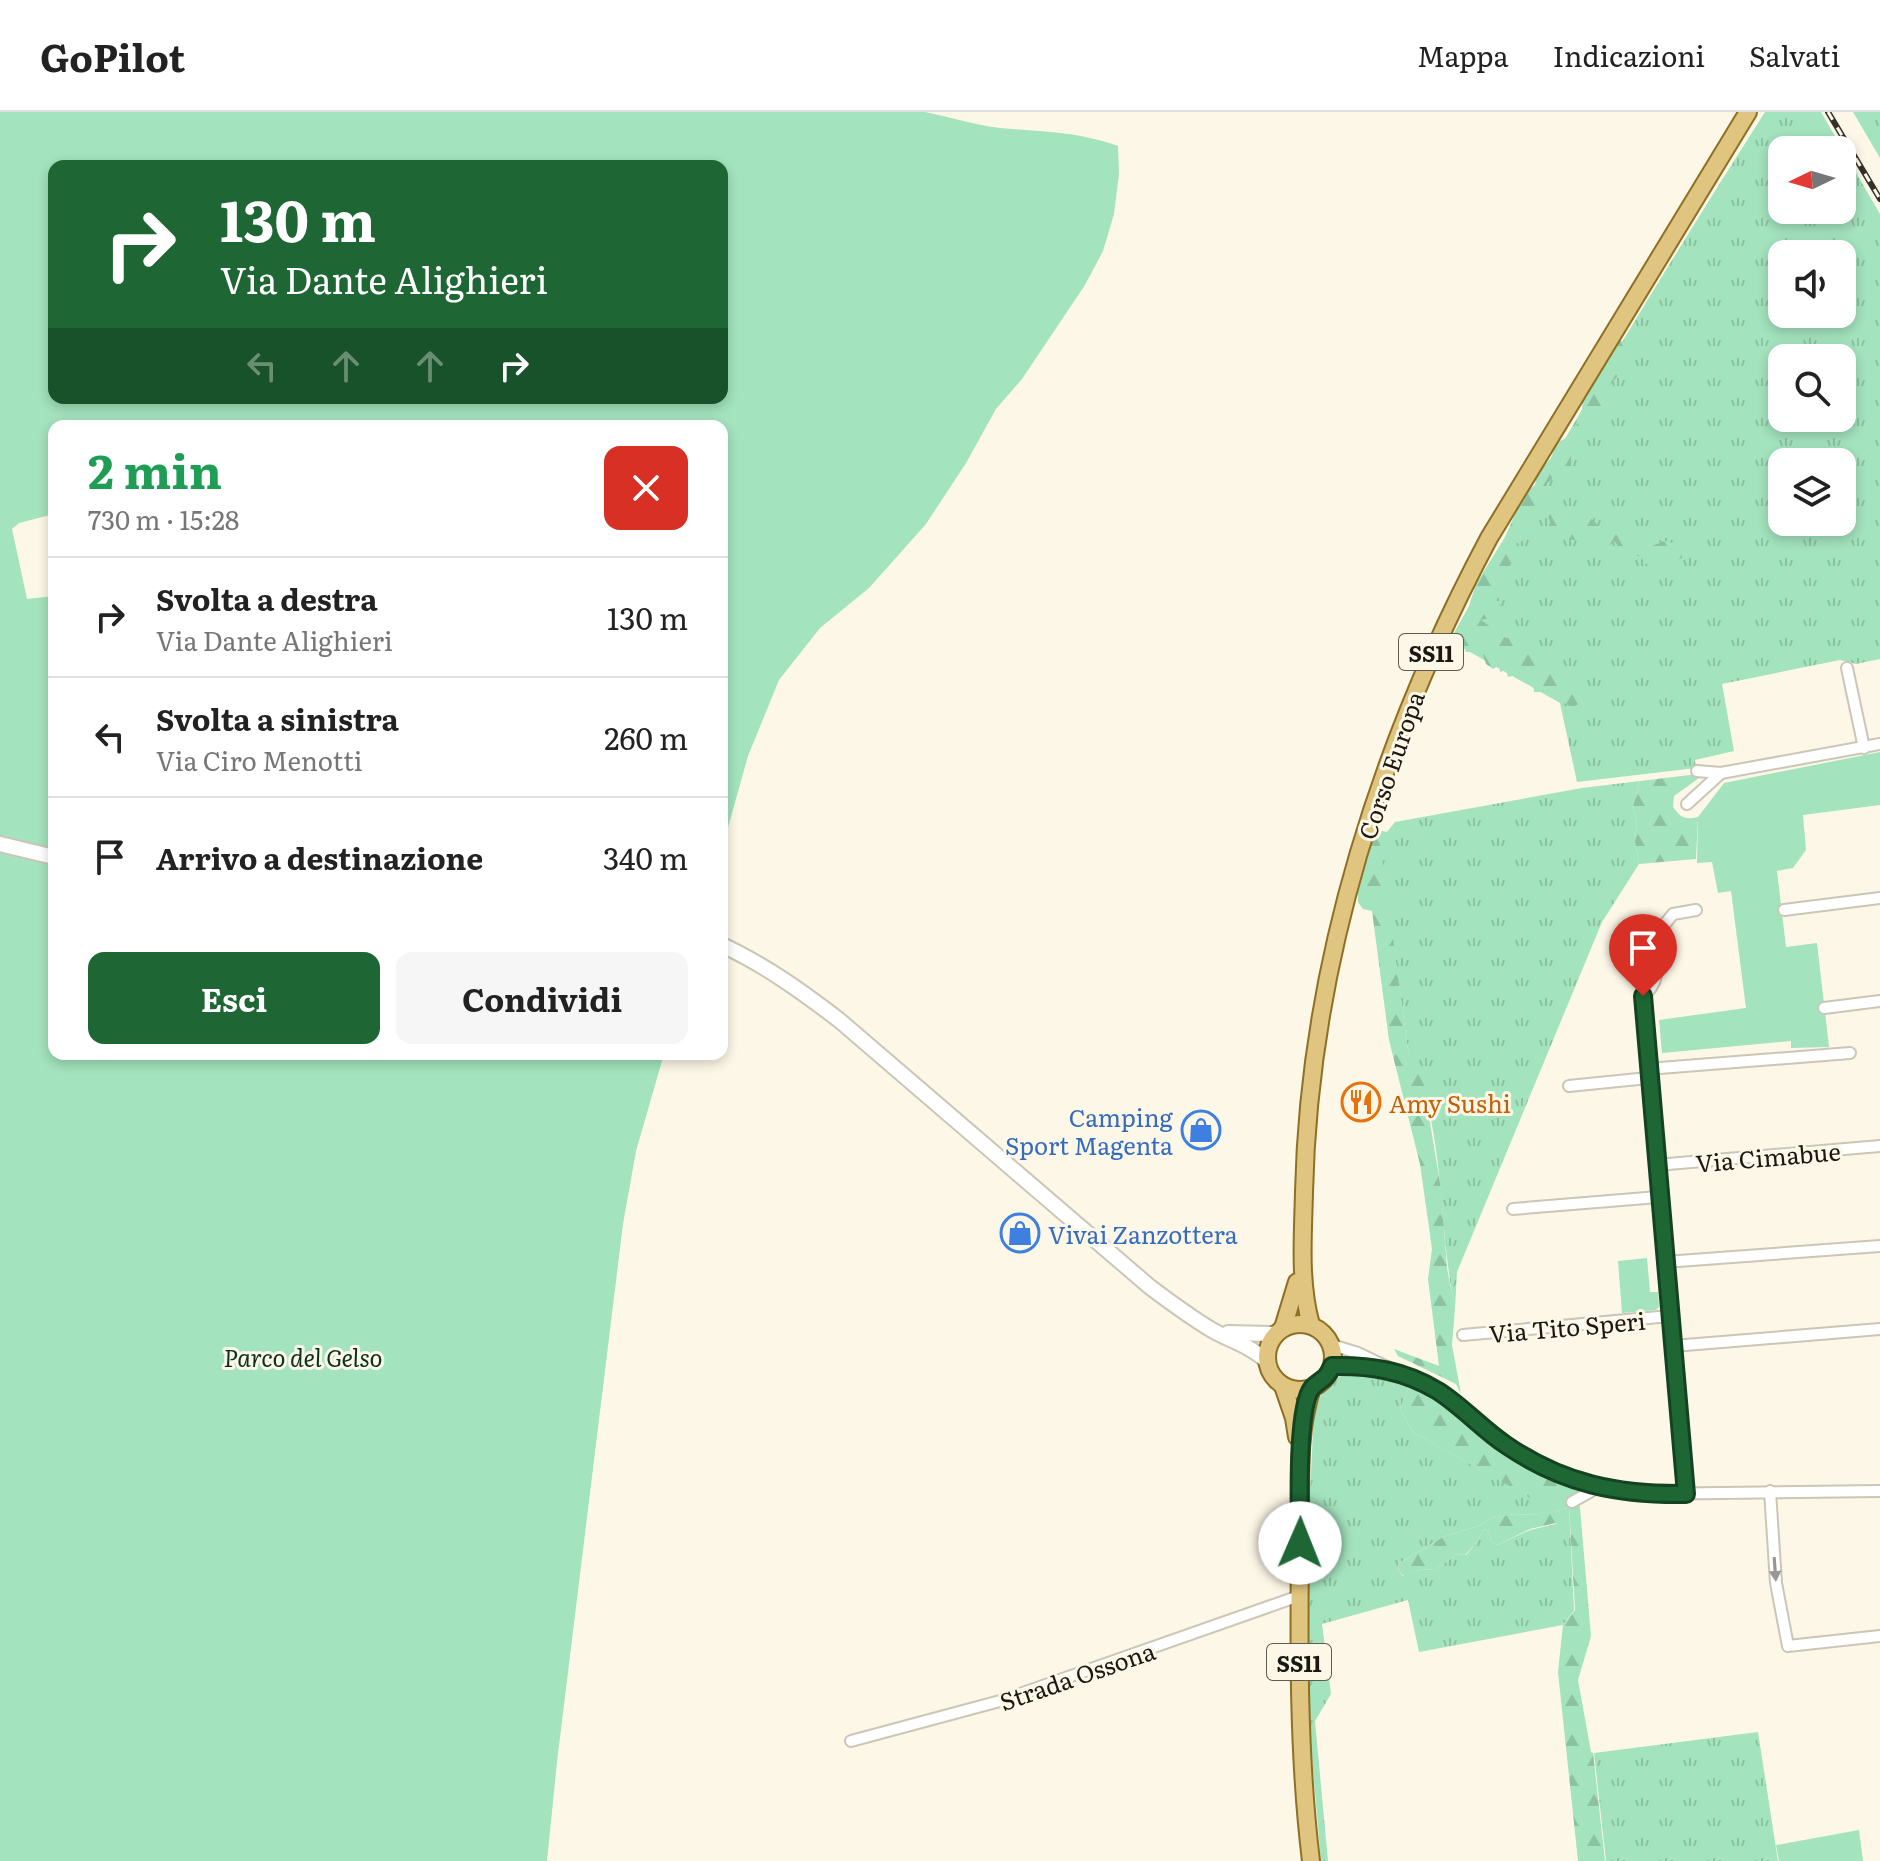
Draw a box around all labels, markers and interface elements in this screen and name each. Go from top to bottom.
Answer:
text: GoPilot [40,27,185,84]
text: Mappa [1417,34,1509,76]
text: Indicazioni [1553,34,1705,76]
text: Salvati [1749,34,1840,76]
north arrow [1768,136,1856,224]
map controls [1768,136,1856,536]
text: 130 m [220,176,376,259]
icon: right [88,192,192,296]
button: sound [1768,240,1856,328]
text: Via Dante Alighieri [220,252,548,305]
icon: left [240,344,284,388]
icon: ahead [324,344,368,388]
icon: ahead [408,344,452,388]
icon: right [492,344,536,388]
button: search [1768,344,1856,432]
text: 2 min [88,433,222,504]
button: close [604,446,688,530]
button: layers [1768,448,1856,536]
text: 730 m · 15:28 [88,499,239,538]
text: Svolta a destra [156,576,378,620]
icon: right [88,595,132,639]
text: 130 m [607,595,688,639]
text: Via Dante Alighieri [156,620,393,659]
road number: SS11 [1399,634,1463,670]
street label: Corso Europa [1348,686,1432,844]
text: Svolta a sinistra [156,696,399,740]
icon: left [88,715,132,759]
text: 260 m [604,715,688,759]
text: Via Ciro Menotti [156,740,362,779]
icon: arrive [88,835,132,879]
text: Arrivo a destinazione [156,835,483,879]
text: 340 m [603,835,688,879]
pin [1609,914,1677,996]
icon: arrive [1621,926,1665,970]
button: Esci [88,952,380,1044]
button: Condividi [396,952,688,1044]
restaurant icon: Amy Sushi [1340,1081,1382,1123]
place label: Amy Sushi [1389,1085,1511,1120]
place label: Camping Sport Magenta [1005,1099,1174,1162]
shop icon: Camping Sport Magenta [1180,1109,1222,1151]
street label: Via Cimabue [1694,1132,1842,1180]
shop icon: Vivai Zanzottera [999,1212,1041,1254]
place label: Vivai Zanzottera [1048,1216,1238,1251]
street label: Via Tito Speri [1487,1302,1647,1350]
park label: Parco del Gelso [223,1339,383,1374]
position arrow [1258,1501,1342,1585]
one-way arrow [1769,1557,1782,1582]
street label: Strada Ossona [994,1632,1160,1718]
road number: SS11 [1267,1644,1331,1680]

